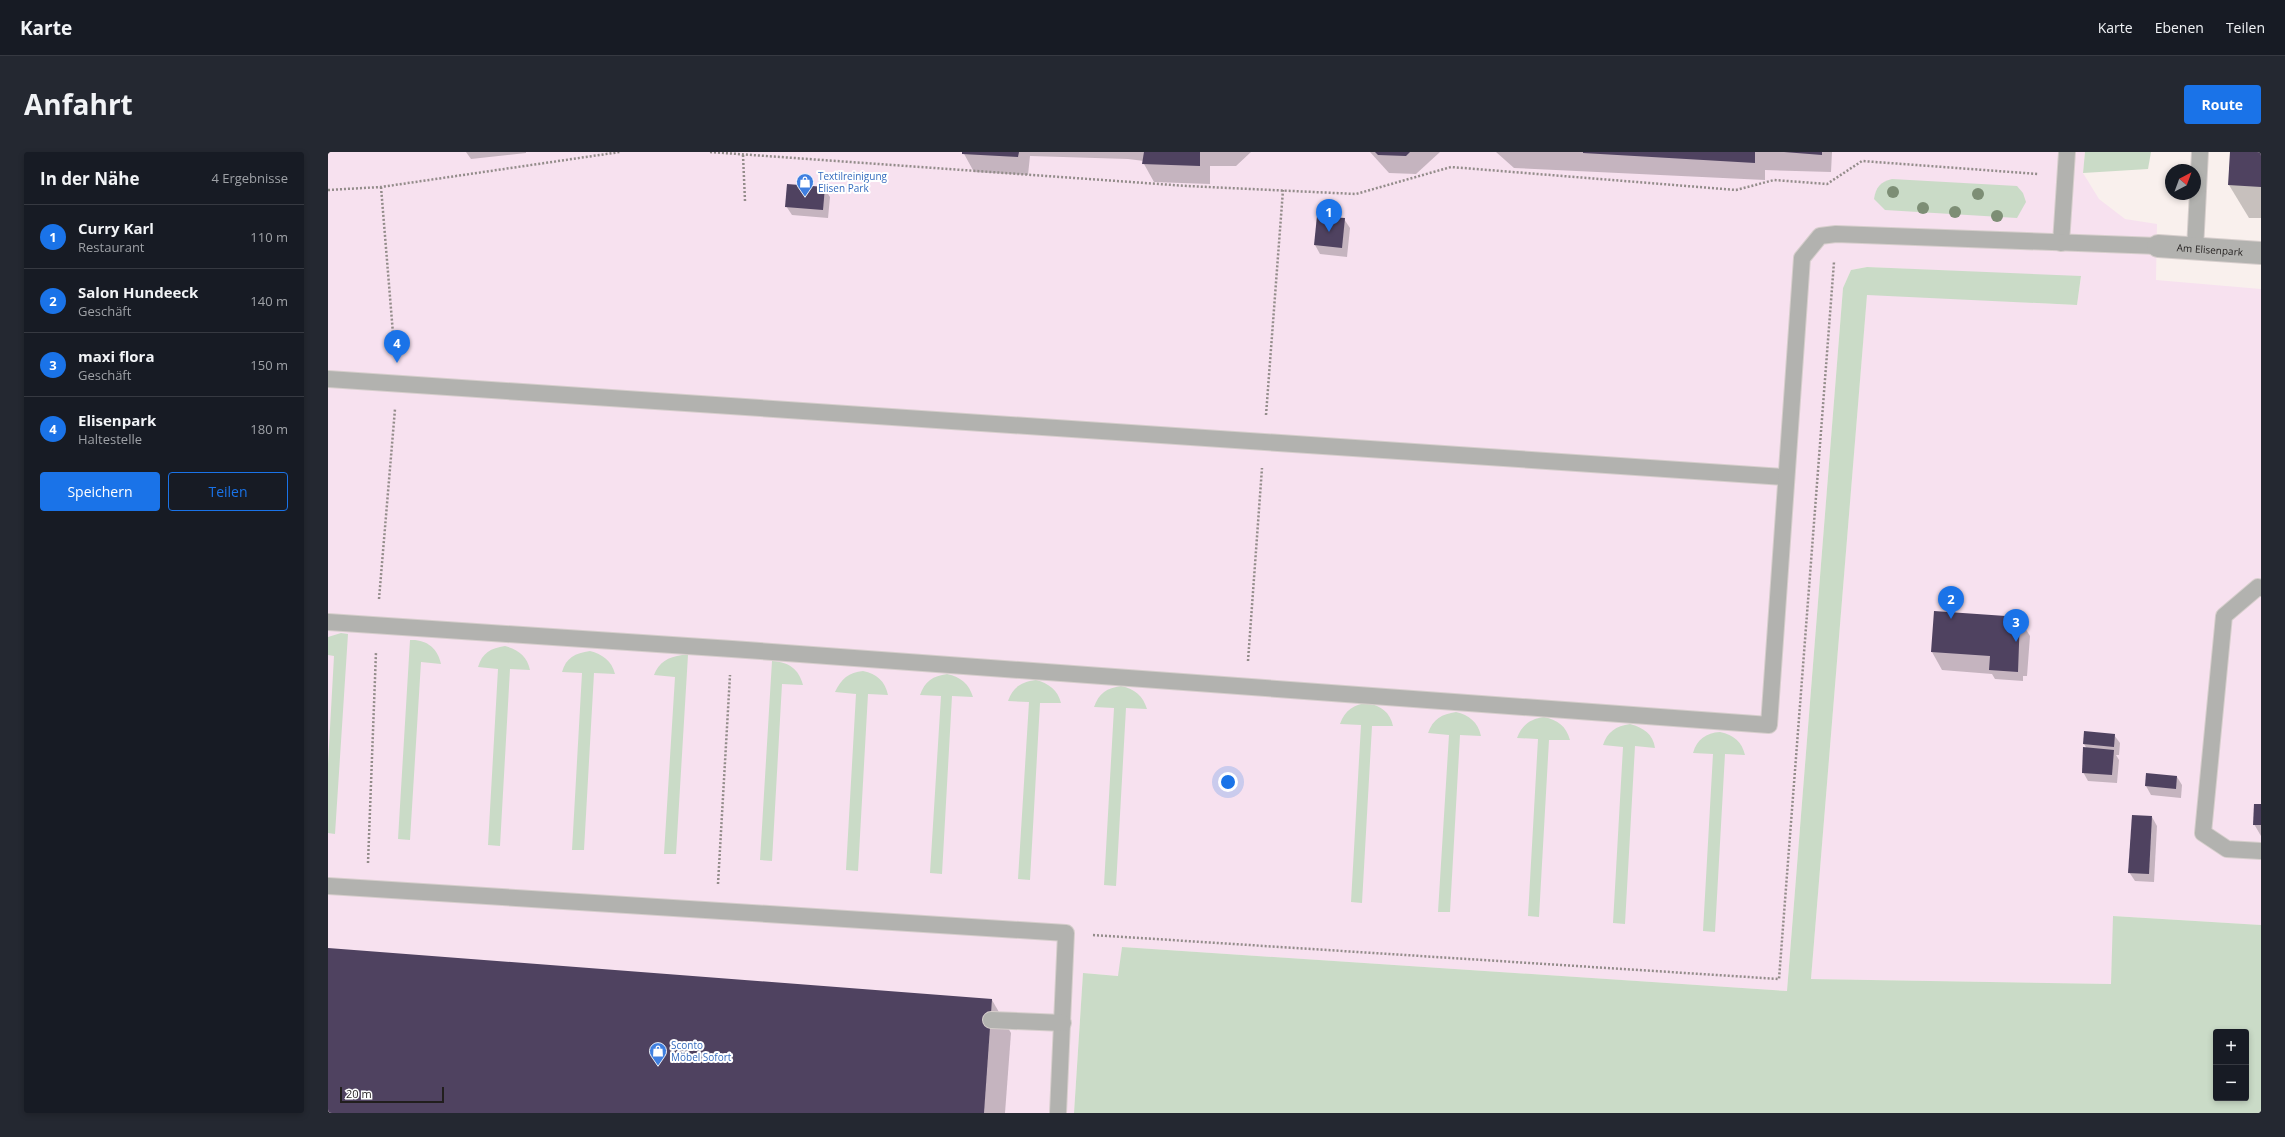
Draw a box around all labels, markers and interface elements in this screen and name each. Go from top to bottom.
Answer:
text: Karte [20,15,72,41]
text: Karte [2098,18,2133,37]
text: Ebenen [2155,18,2204,37]
text: Teilen [2226,18,2265,37]
text: Anfahrt [24,85,133,123]
button: Route [2184,85,2261,124]
north arrow [2165,164,2201,200]
text: In der Nähe [40,167,139,190]
text: 4 Ergebnisse [211,169,288,187]
place label: Textilreinigung Elisen Park [818,169,888,195]
shop icon: Textilreinigung Elisen Park [795,172,815,197]
pin: 1 [1316,199,1342,232]
text: Curry Karl [78,218,154,238]
text: 1 [49,228,57,246]
text: 110 m [250,228,288,246]
text: Restaurant [78,238,145,256]
street label: Am Elisenpark [2176,240,2244,259]
text: Salon Hundeeck [78,282,198,302]
text: 2 [49,292,57,310]
text: 140 m [250,292,288,310]
text: Geschäft [78,302,131,320]
pin: 4 [384,330,410,363]
text: maxi flora [78,346,154,366]
text: 3 [49,356,57,374]
text: 150 m [250,356,288,374]
text: Geschäft [78,366,131,384]
text: Elisenpark [78,410,156,430]
text: 4 [49,420,57,438]
text: 180 m [250,420,288,438]
text: Haltestelle [78,430,142,448]
button: Speichern [40,472,160,511]
button: Teilen [168,472,288,511]
pin: 2 [1938,586,1964,619]
pin: 3 [2003,609,2029,642]
your location [1218,772,1238,792]
map controls [2213,1029,2249,1101]
button: + [2213,1029,2249,1065]
place label: Sconto Möbel Sofort [671,1038,732,1064]
shop icon: Sconto Möbel Sofort [648,1041,668,1066]
button: − [2213,1065,2249,1101]
scale bar [340,1085,444,1104]
text: 20 m [346,1086,372,1101]

